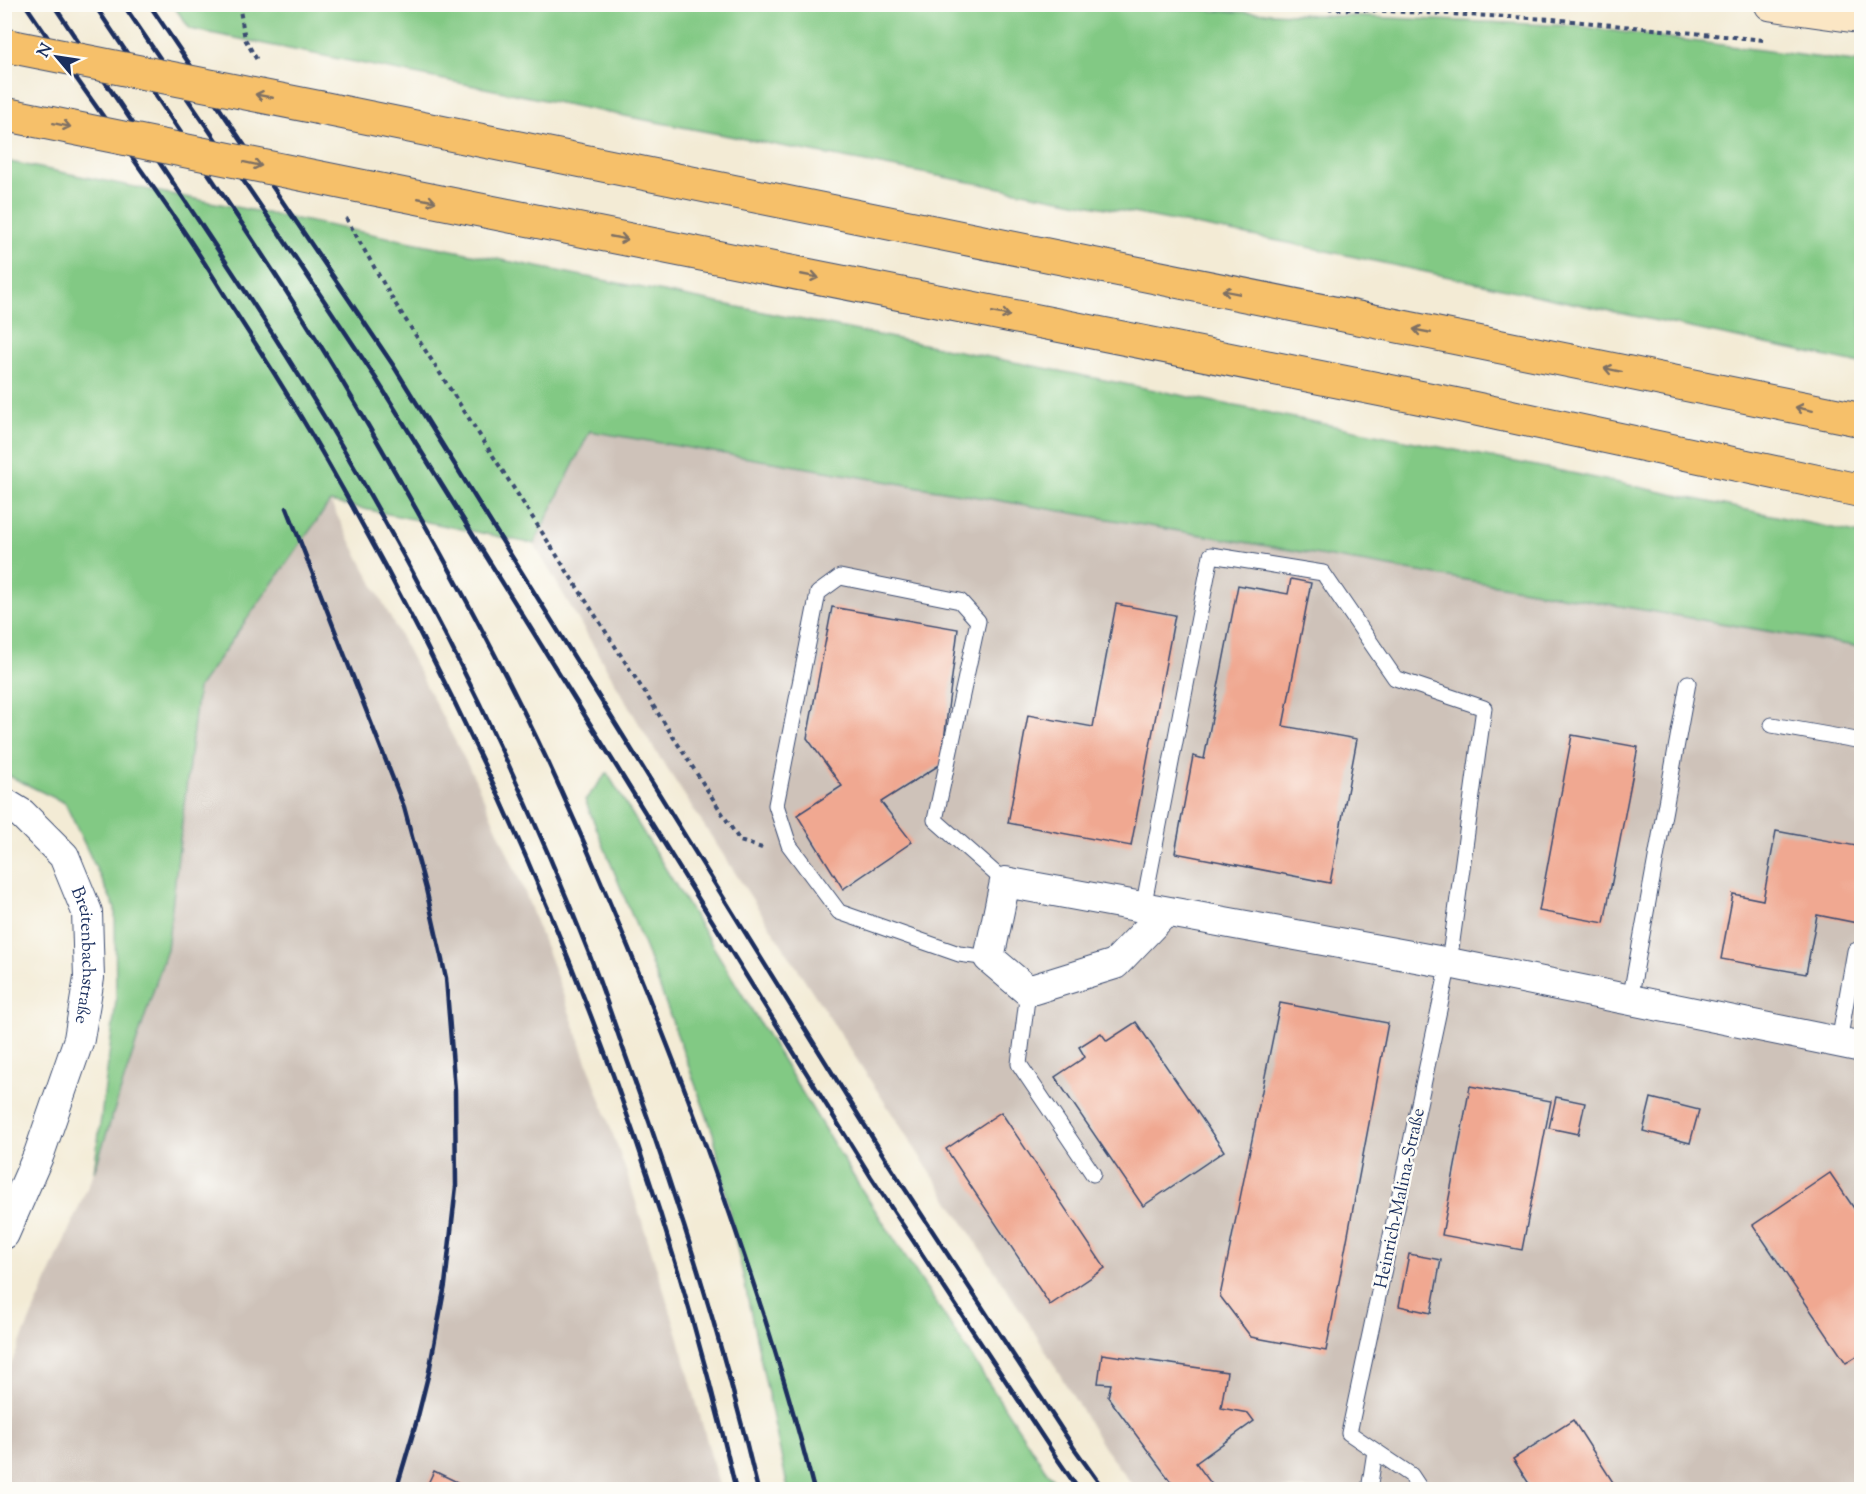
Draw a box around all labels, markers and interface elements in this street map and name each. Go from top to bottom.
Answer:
north arrow [27,27,87,87]
text: N [33,40,59,62]
one-way arrow [254,90,274,101]
one-way arrow [52,120,71,131]
one-way arrow [243,159,262,170]
one-way arrow [417,195,437,206]
one-way arrow [608,233,628,244]
one-way arrow [800,271,819,282]
one-way arrow [1222,286,1241,297]
one-way arrow [991,309,1010,320]
one-way arrow [1413,325,1432,336]
one-way arrow [1604,364,1623,375]
one-way arrow [1795,403,1814,414]
street label: Breitenbachstraße [63,883,100,1026]
street label: Heinrich-Malina-Straße [1369,1106,1433,1291]

